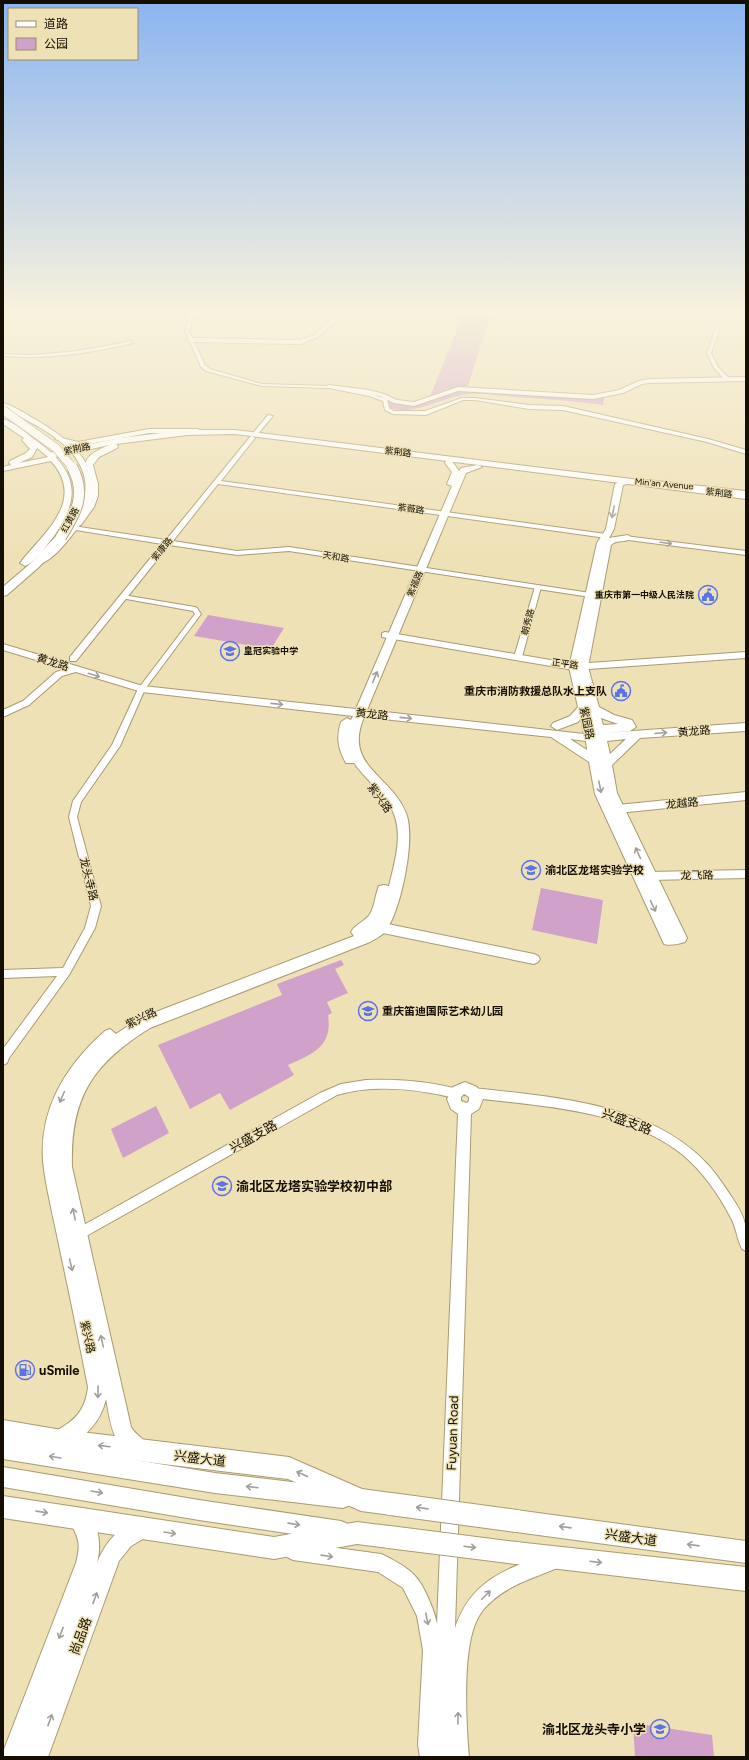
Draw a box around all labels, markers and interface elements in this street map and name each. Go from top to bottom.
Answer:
legend [8,8,138,60]
text: 道路 [44,17,68,31]
text: 公园 [44,37,68,51]
street label: 紫荆路 [63,440,91,457]
street label: 紫荆路 [384,444,412,459]
street label: Min'an Avenue [634,475,694,492]
street label: 紫荆路 [705,485,733,500]
street label: 紫薇路 [397,501,425,516]
street label: 红黄路 [58,505,81,534]
one-way arrow [609,505,617,518]
street label: 紫康路 [149,535,174,563]
one-way arrow [659,539,672,547]
street label: 天和路 [322,549,350,564]
street label: 紫福路 [404,569,425,598]
public building icon: 重庆市第一中级人民法院 [697,584,719,606]
place label: 重庆市第一中级人民法院 [595,589,694,600]
street label: 朝秀路 [519,607,536,636]
school or university icon: 皇冠实验中学 [219,640,241,662]
place label: 皇冠实验中学 [244,645,298,656]
street label: 黄龙路 [35,651,71,674]
street label: 正平路 [551,656,579,671]
one-way arrow [372,671,380,683]
one-way arrow [87,672,100,679]
public building icon: 重庆市消防救援总队水上支队 [610,680,632,702]
place label: 重庆市消防救援总队水上支队 [464,685,607,698]
one-way arrow [270,700,283,707]
street label: 黄龙路 [355,706,389,723]
street label: 紫园路 [577,706,596,741]
one-way arrow [399,714,412,721]
street label: 黄龙路 [677,724,711,739]
one-way arrow [654,730,667,737]
one-way arrow [596,780,604,793]
street label: 紫兴路 [365,781,395,815]
street label: 龙越路 [665,796,699,811]
one-way arrow [634,847,641,859]
street label: 龙头寺路 [77,856,100,902]
school or university icon: 渝北区龙塔实验学校 [520,859,542,881]
place label: 渝北区龙塔实验学校 [545,864,644,877]
street label: 龙飞路 [680,869,714,882]
one-way arrow [650,899,657,911]
school or university icon: 重庆笛迪国际艺术幼儿园 [357,1000,379,1022]
street label: 紫兴路 [124,1005,159,1032]
place label: 重庆笛迪国际艺术幼儿园 [382,1005,503,1018]
one-way arrow [57,1090,65,1102]
street label: 兴盛支路 [600,1106,654,1137]
street label: 兴盛支路 [227,1117,280,1156]
school or university icon: 渝北区龙塔实验学校初中部 [211,1175,233,1197]
place label: 渝北区龙塔实验学校初中部 [236,1179,392,1194]
one-way arrow [70,1208,78,1221]
one-way arrow [68,1258,76,1271]
street label: 紫兴路 [77,1320,98,1355]
one-way arrow [98,1335,106,1348]
fuel station icon: uSmile [14,1359,36,1381]
place label: uSmile [39,1363,79,1378]
one-way arrow [94,1385,101,1398]
street label: Fuyuan Road [444,1395,461,1471]
one-way arrow [98,1442,111,1450]
street label: 兴盛大道 [173,1448,227,1469]
one-way arrow [49,1453,62,1461]
one-way arrow [296,1470,308,1477]
one-way arrow [246,1483,259,1491]
one-way arrow [90,1489,103,1497]
one-way arrow [416,1504,429,1512]
one-way arrow [35,1508,48,1516]
one-way arrow [287,1520,300,1528]
one-way arrow [559,1523,572,1531]
street label: 兴盛大道 [604,1526,658,1549]
one-way arrow [163,1529,176,1537]
one-way arrow [687,1541,700,1549]
one-way arrow [463,1543,476,1551]
one-way arrow [320,1552,333,1560]
one-way arrow [589,1558,602,1566]
one-way arrow [481,1591,491,1600]
one-way arrow [91,1593,99,1605]
one-way arrow [423,1612,431,1625]
street label: 尚品路 [67,1615,94,1657]
one-way arrow [56,1626,64,1638]
one-way arrow [454,1712,462,1725]
one-way arrow [46,1715,54,1727]
school or university icon: 渝北区龙头寺小学 [649,1718,671,1740]
place label: 渝北区龙头寺小学 [542,1722,646,1737]

